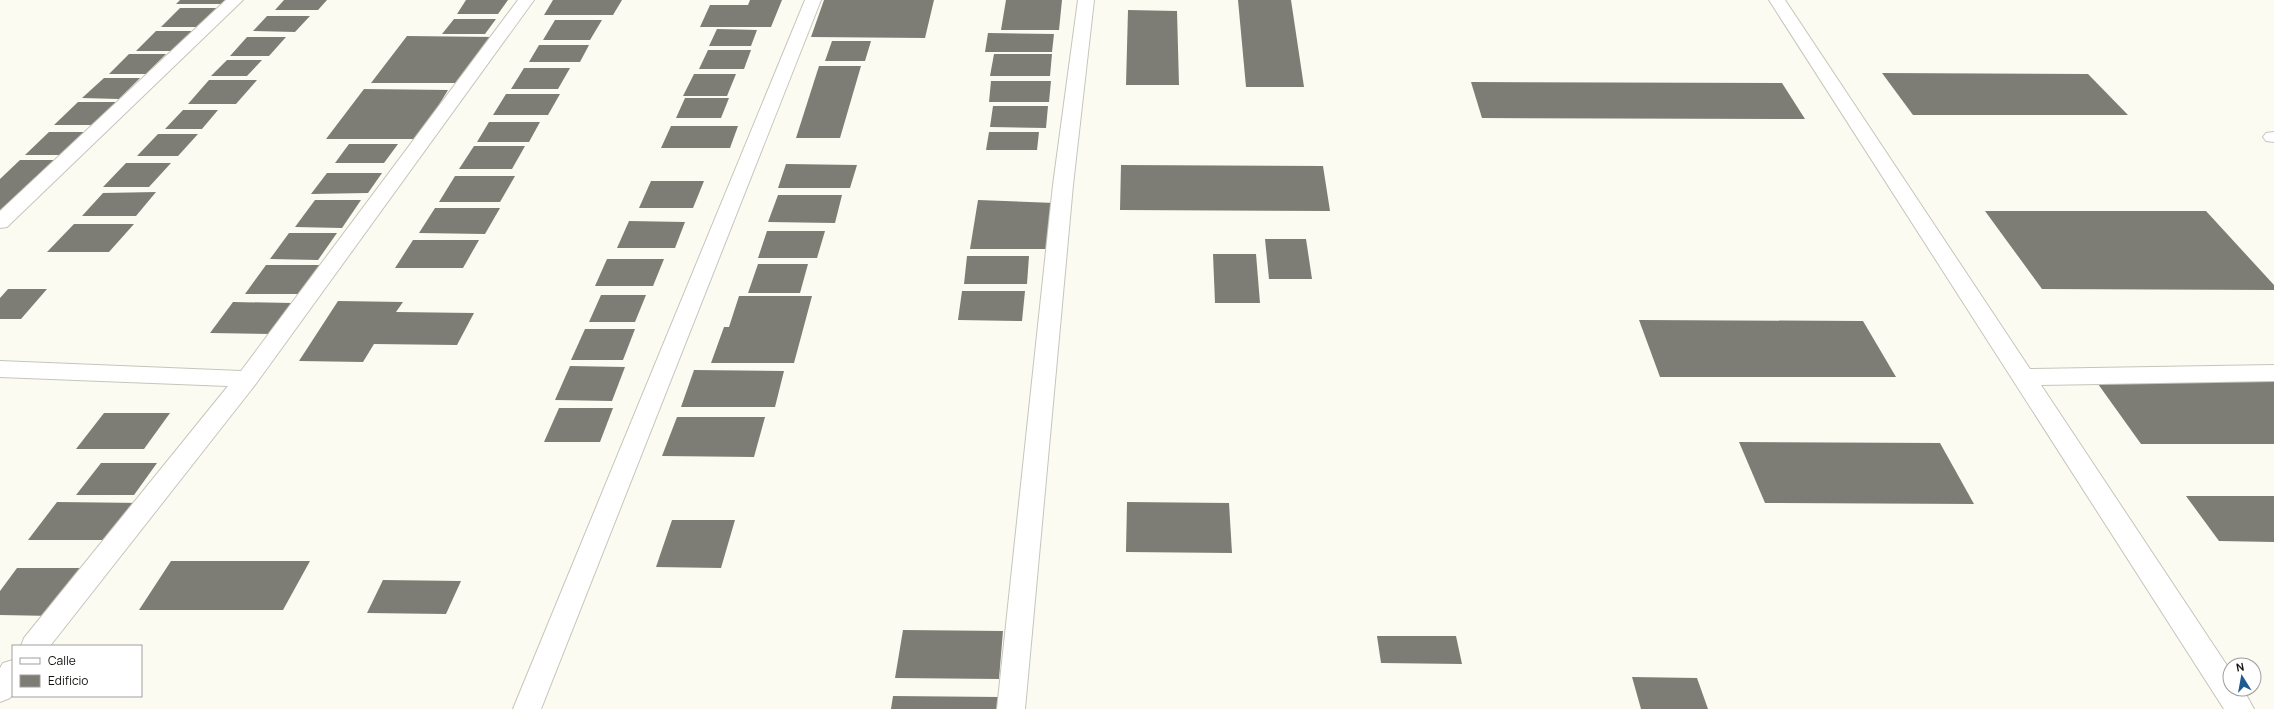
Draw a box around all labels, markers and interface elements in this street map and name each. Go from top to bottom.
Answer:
legend [12,645,142,697]
text: Calle [48,652,76,669]
north arrow [2222,657,2262,697]
text: N [2235,659,2245,675]
text: Edificio [48,672,88,689]

